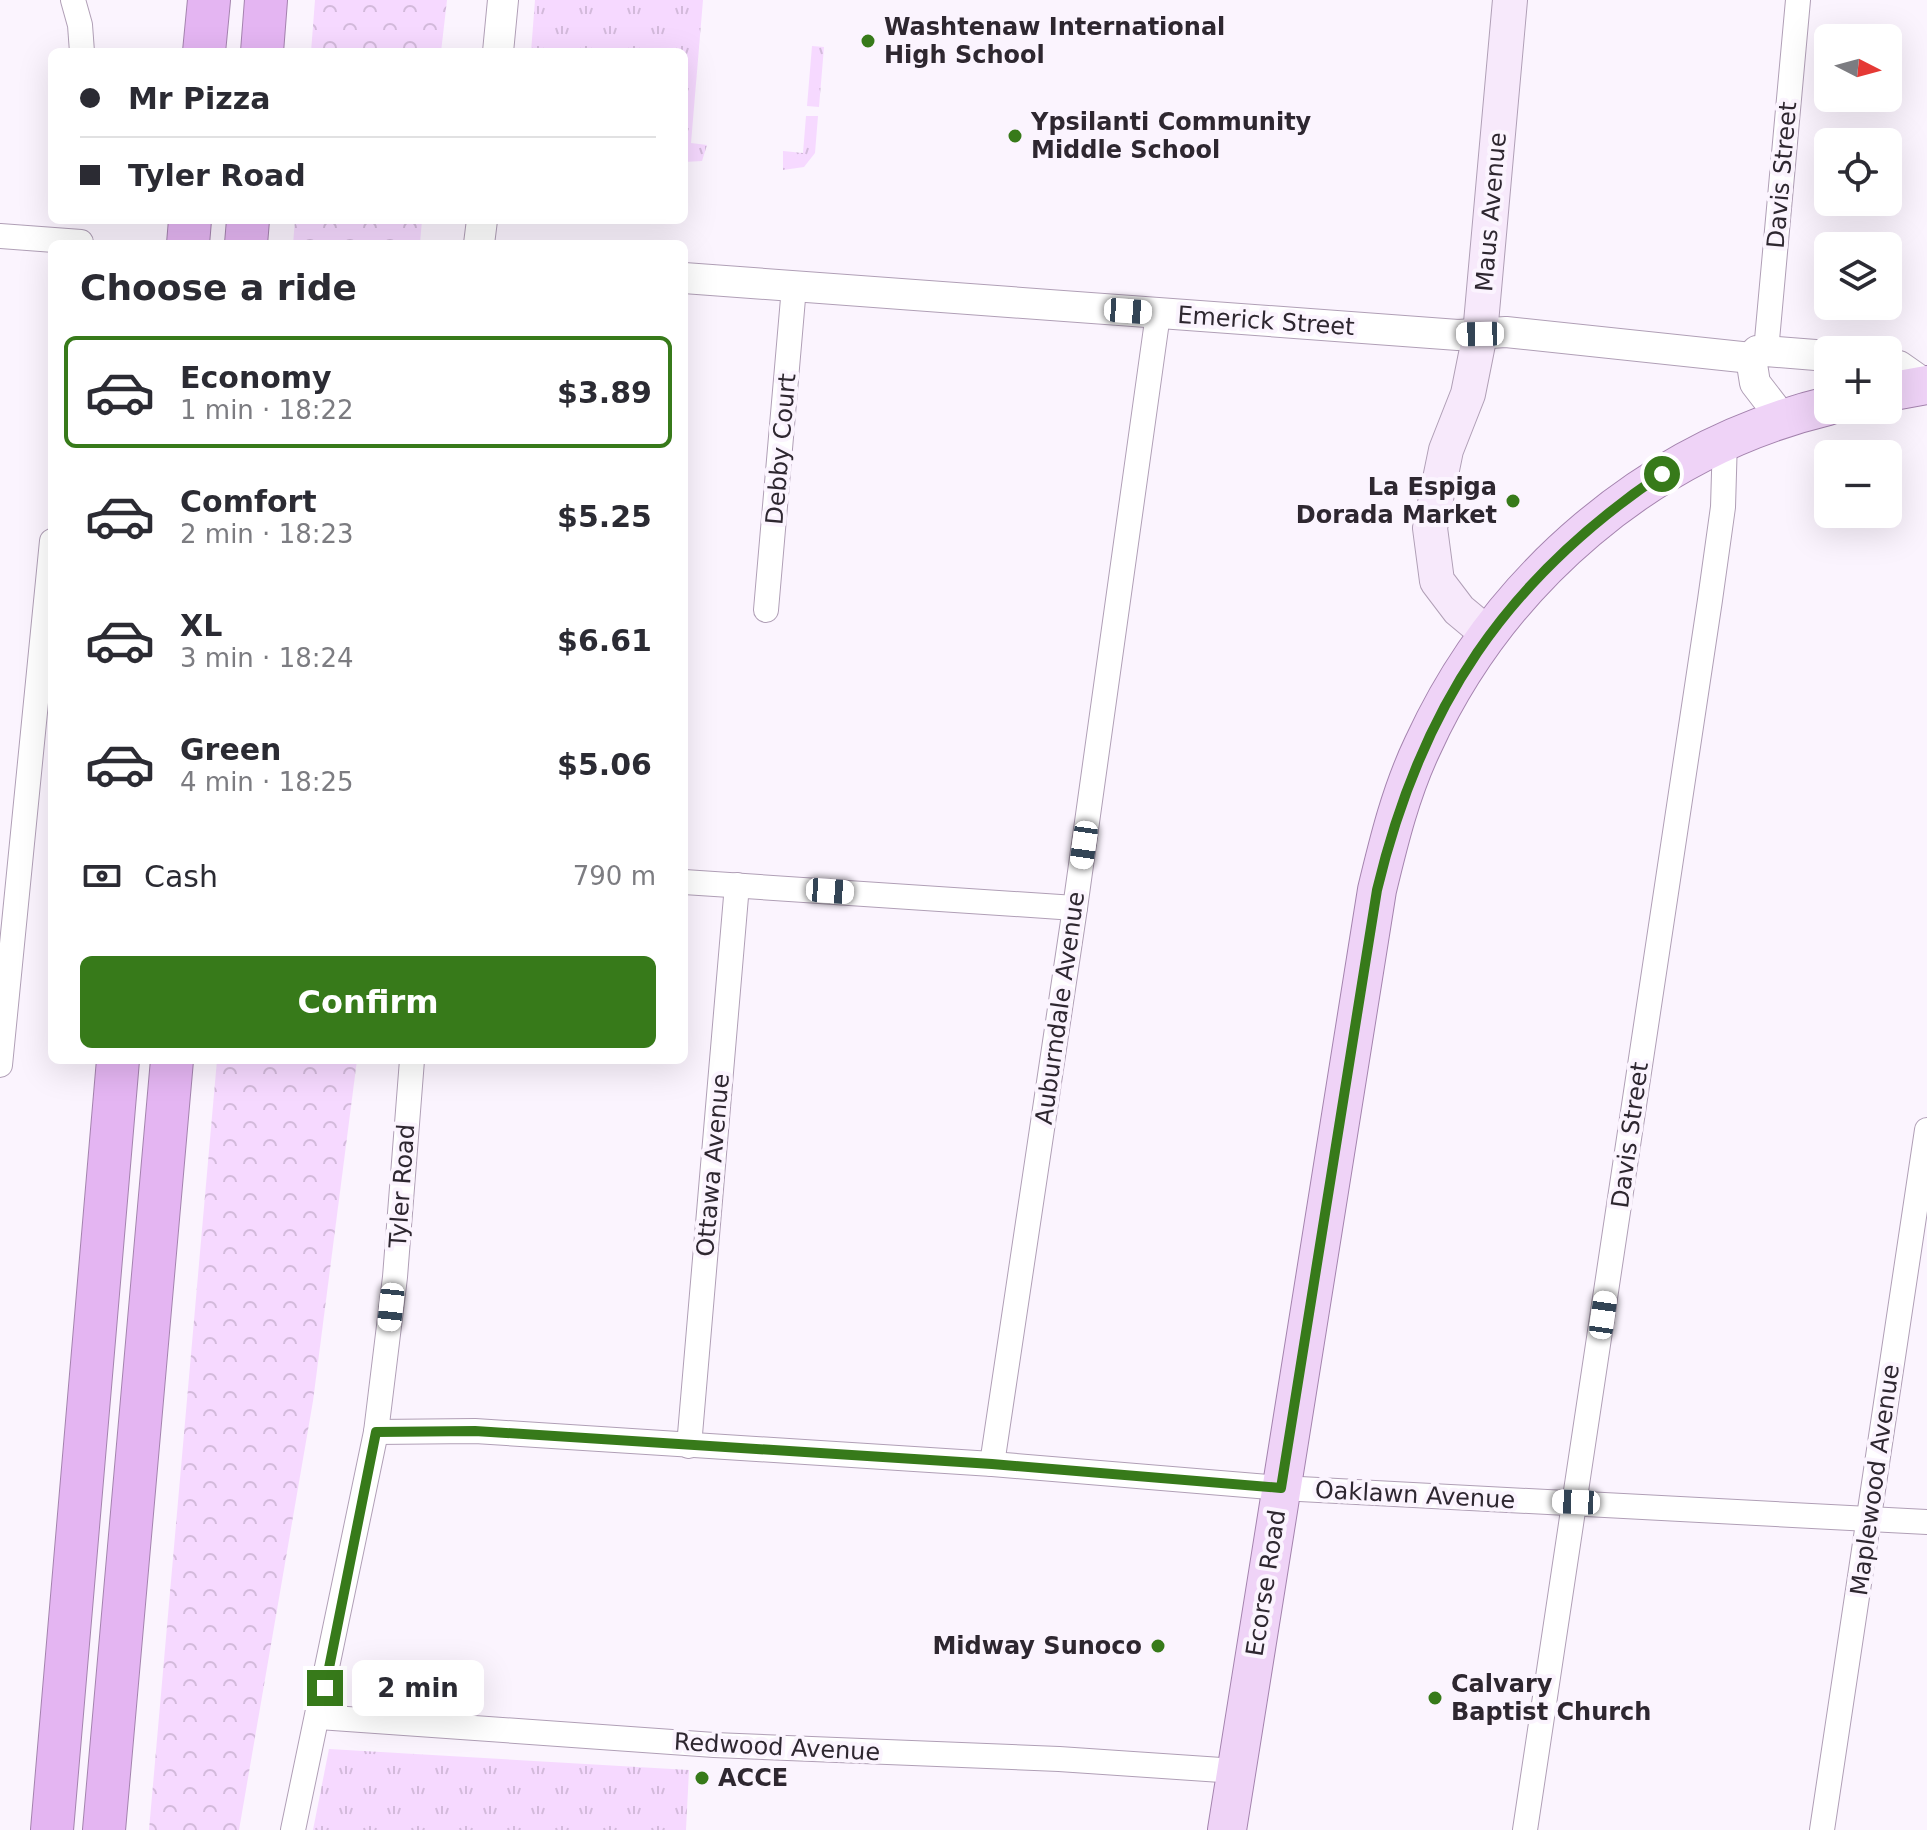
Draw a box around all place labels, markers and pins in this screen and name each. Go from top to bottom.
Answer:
place label: Washtenaw International High School [884,13,1225,69]
marker: Washtenaw International High School [859,32,877,50]
place label: Ypsilanti Community Middle School [1030,108,1312,164]
marker: Ypsilanti Community Middle School [1006,127,1024,145]
place label: La Espiga Dorada Market [1296,473,1497,529]
marker: La Espiga Dorada Market [1504,492,1522,510]
place label: Midway Sunoco [932,1632,1142,1660]
marker: Midway Sunoco [1149,1637,1167,1655]
place label: Calvary Baptist Church [1451,1670,1651,1726]
marker: Calvary Baptist Church [1426,1689,1444,1707]
place label: ACCE [718,1764,788,1792]
marker: ACCE [693,1769,711,1787]

